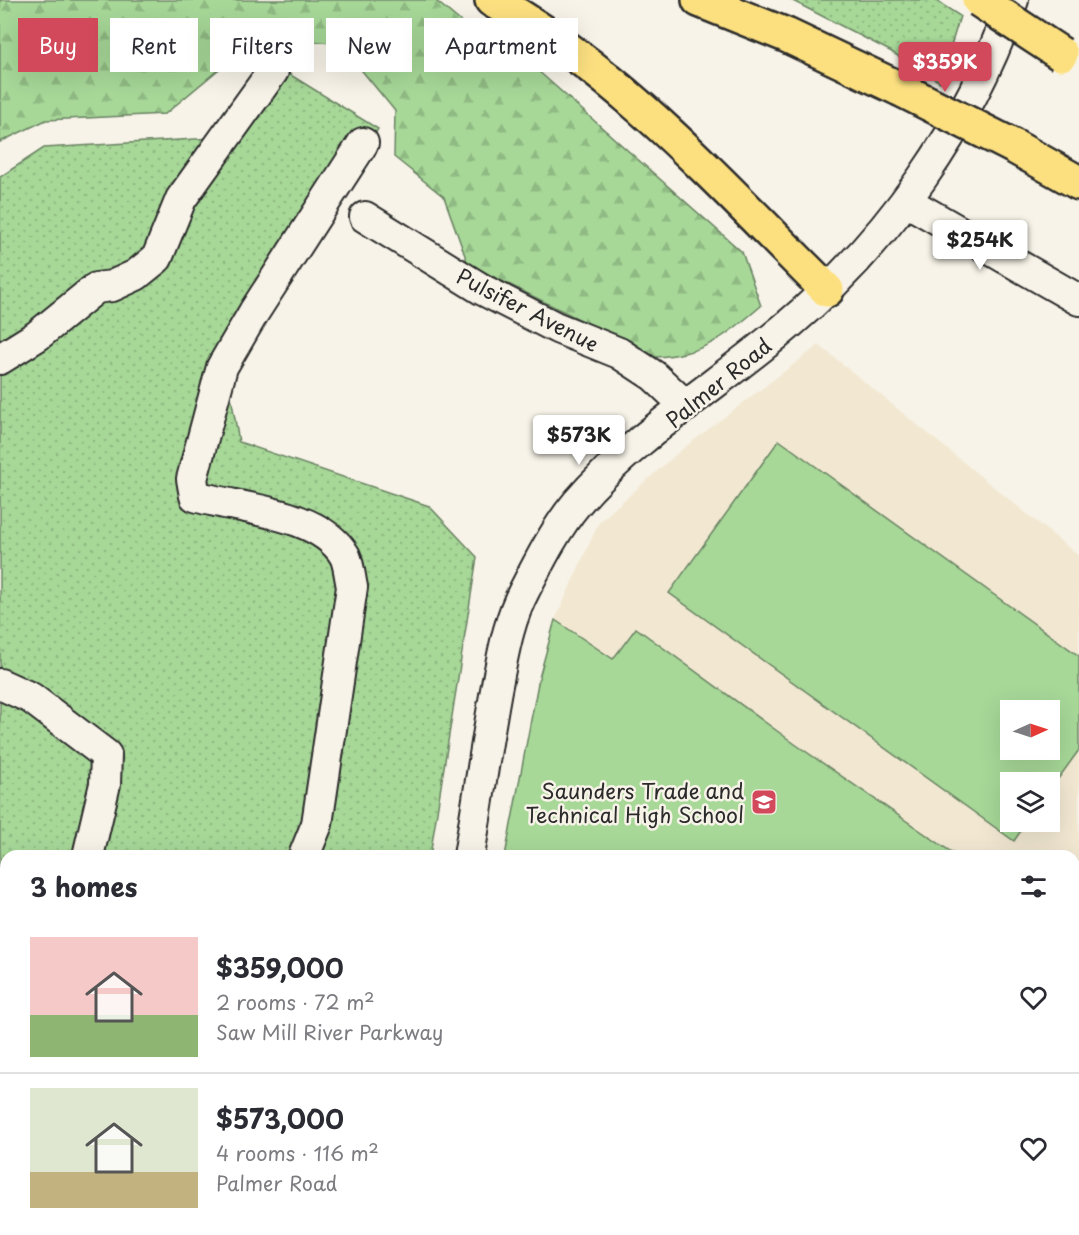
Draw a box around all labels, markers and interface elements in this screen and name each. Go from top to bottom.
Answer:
chip: Buy [18,18,98,72]
chip: Rent [110,18,198,72]
chip: Filters [210,18,314,72]
chip: New [326,18,412,72]
chip: Apartment [424,18,578,72]
pin: $359K [903,42,987,93]
text: $359K [913,46,978,76]
pin: $254K [938,220,1022,271]
text: $254K [947,224,1013,254]
street label: Pulsifer Avenue [451,259,605,359]
street label: Palmer Road [658,329,778,435]
pin: $573K [537,415,621,466]
text: $573K [547,419,611,449]
north arrow [1000,700,1060,760]
map controls [1000,700,1060,832]
button: layers [1000,772,1060,832]
place label: Saunders Trade and Technical High School [526,774,744,830]
school or university icon: Saunders Trade and Technical High School [749,787,779,817]
text: 3 homes [30,867,137,906]
icon: filters [1017,870,1050,903]
text: $359,000 [216,948,344,987]
icon: home [78,961,150,1033]
icon: heart [1017,981,1050,1014]
text: 2 rooms · 72 m² [216,987,375,1017]
text: Saw Mill River Parkway [216,1017,443,1047]
text: $573,000 [216,1099,344,1138]
icon: home [78,1112,150,1184]
icon: heart [1017,1132,1050,1165]
text: 4 rooms · 116 m² [216,1138,379,1168]
text: Palmer Road [216,1168,338,1198]

